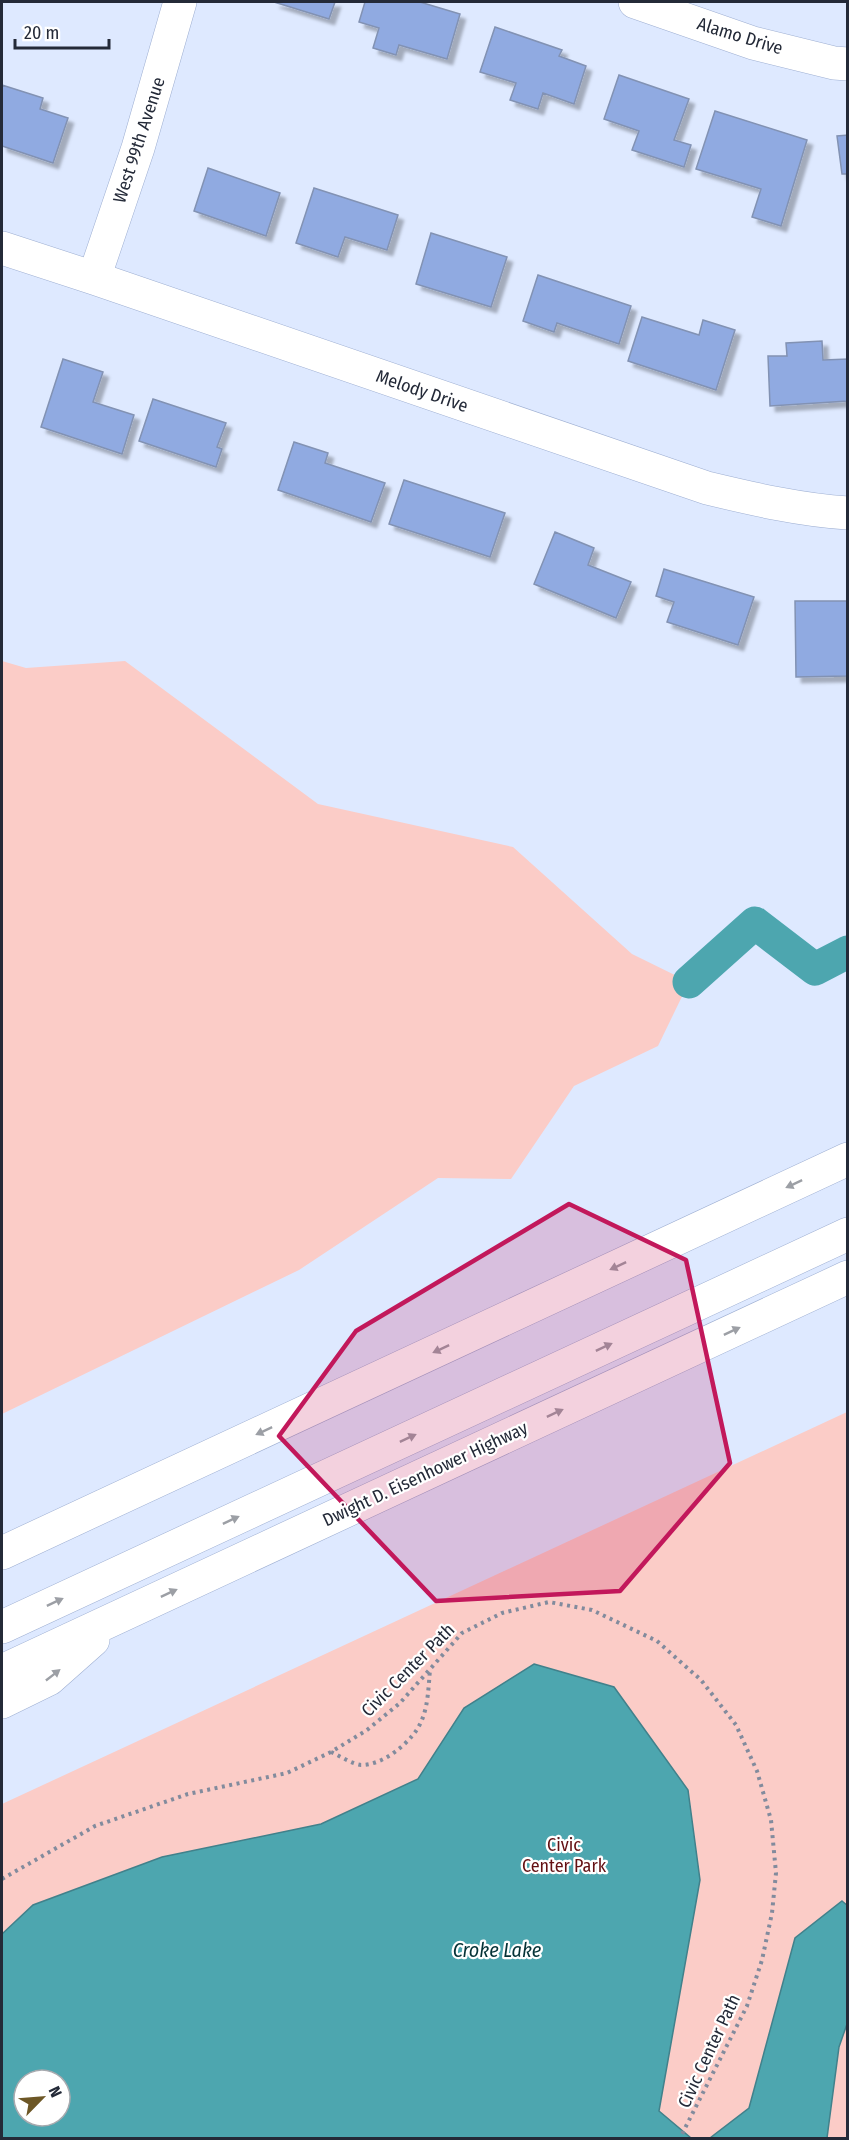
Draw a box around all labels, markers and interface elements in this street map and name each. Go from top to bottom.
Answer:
scale bar [15,12,110,50]
street label: Alamo Drive [694,13,786,60]
text: 20 m [24,22,59,44]
street label: West 99th Avenue [108,74,170,206]
street label: Melody Drive [373,365,471,417]
one-way arrow [786,1179,803,1188]
one-way arrow [609,1262,626,1271]
one-way arrow [723,1326,740,1335]
one-way arrow [596,1342,613,1351]
one-way arrow [432,1344,450,1354]
one-way arrow [546,1407,564,1417]
street label: Dwight D. Eisenhower Highway [319,1417,531,1531]
one-way arrow [256,1426,273,1435]
one-way arrow [400,1433,417,1442]
one-way arrow [223,1516,240,1525]
one-way arrow [160,1588,177,1597]
one-way arrow [46,1598,63,1607]
street label: Civic Center Path [357,1619,459,1721]
one-way arrow [45,1668,61,1681]
park label: Civic Center Park [522,1834,607,1877]
water label: Croke Lake [453,1938,542,1962]
street label: Civic Center Path [673,1991,745,2111]
north arrow [12,2068,72,2128]
text: N [45,2084,66,2100]

